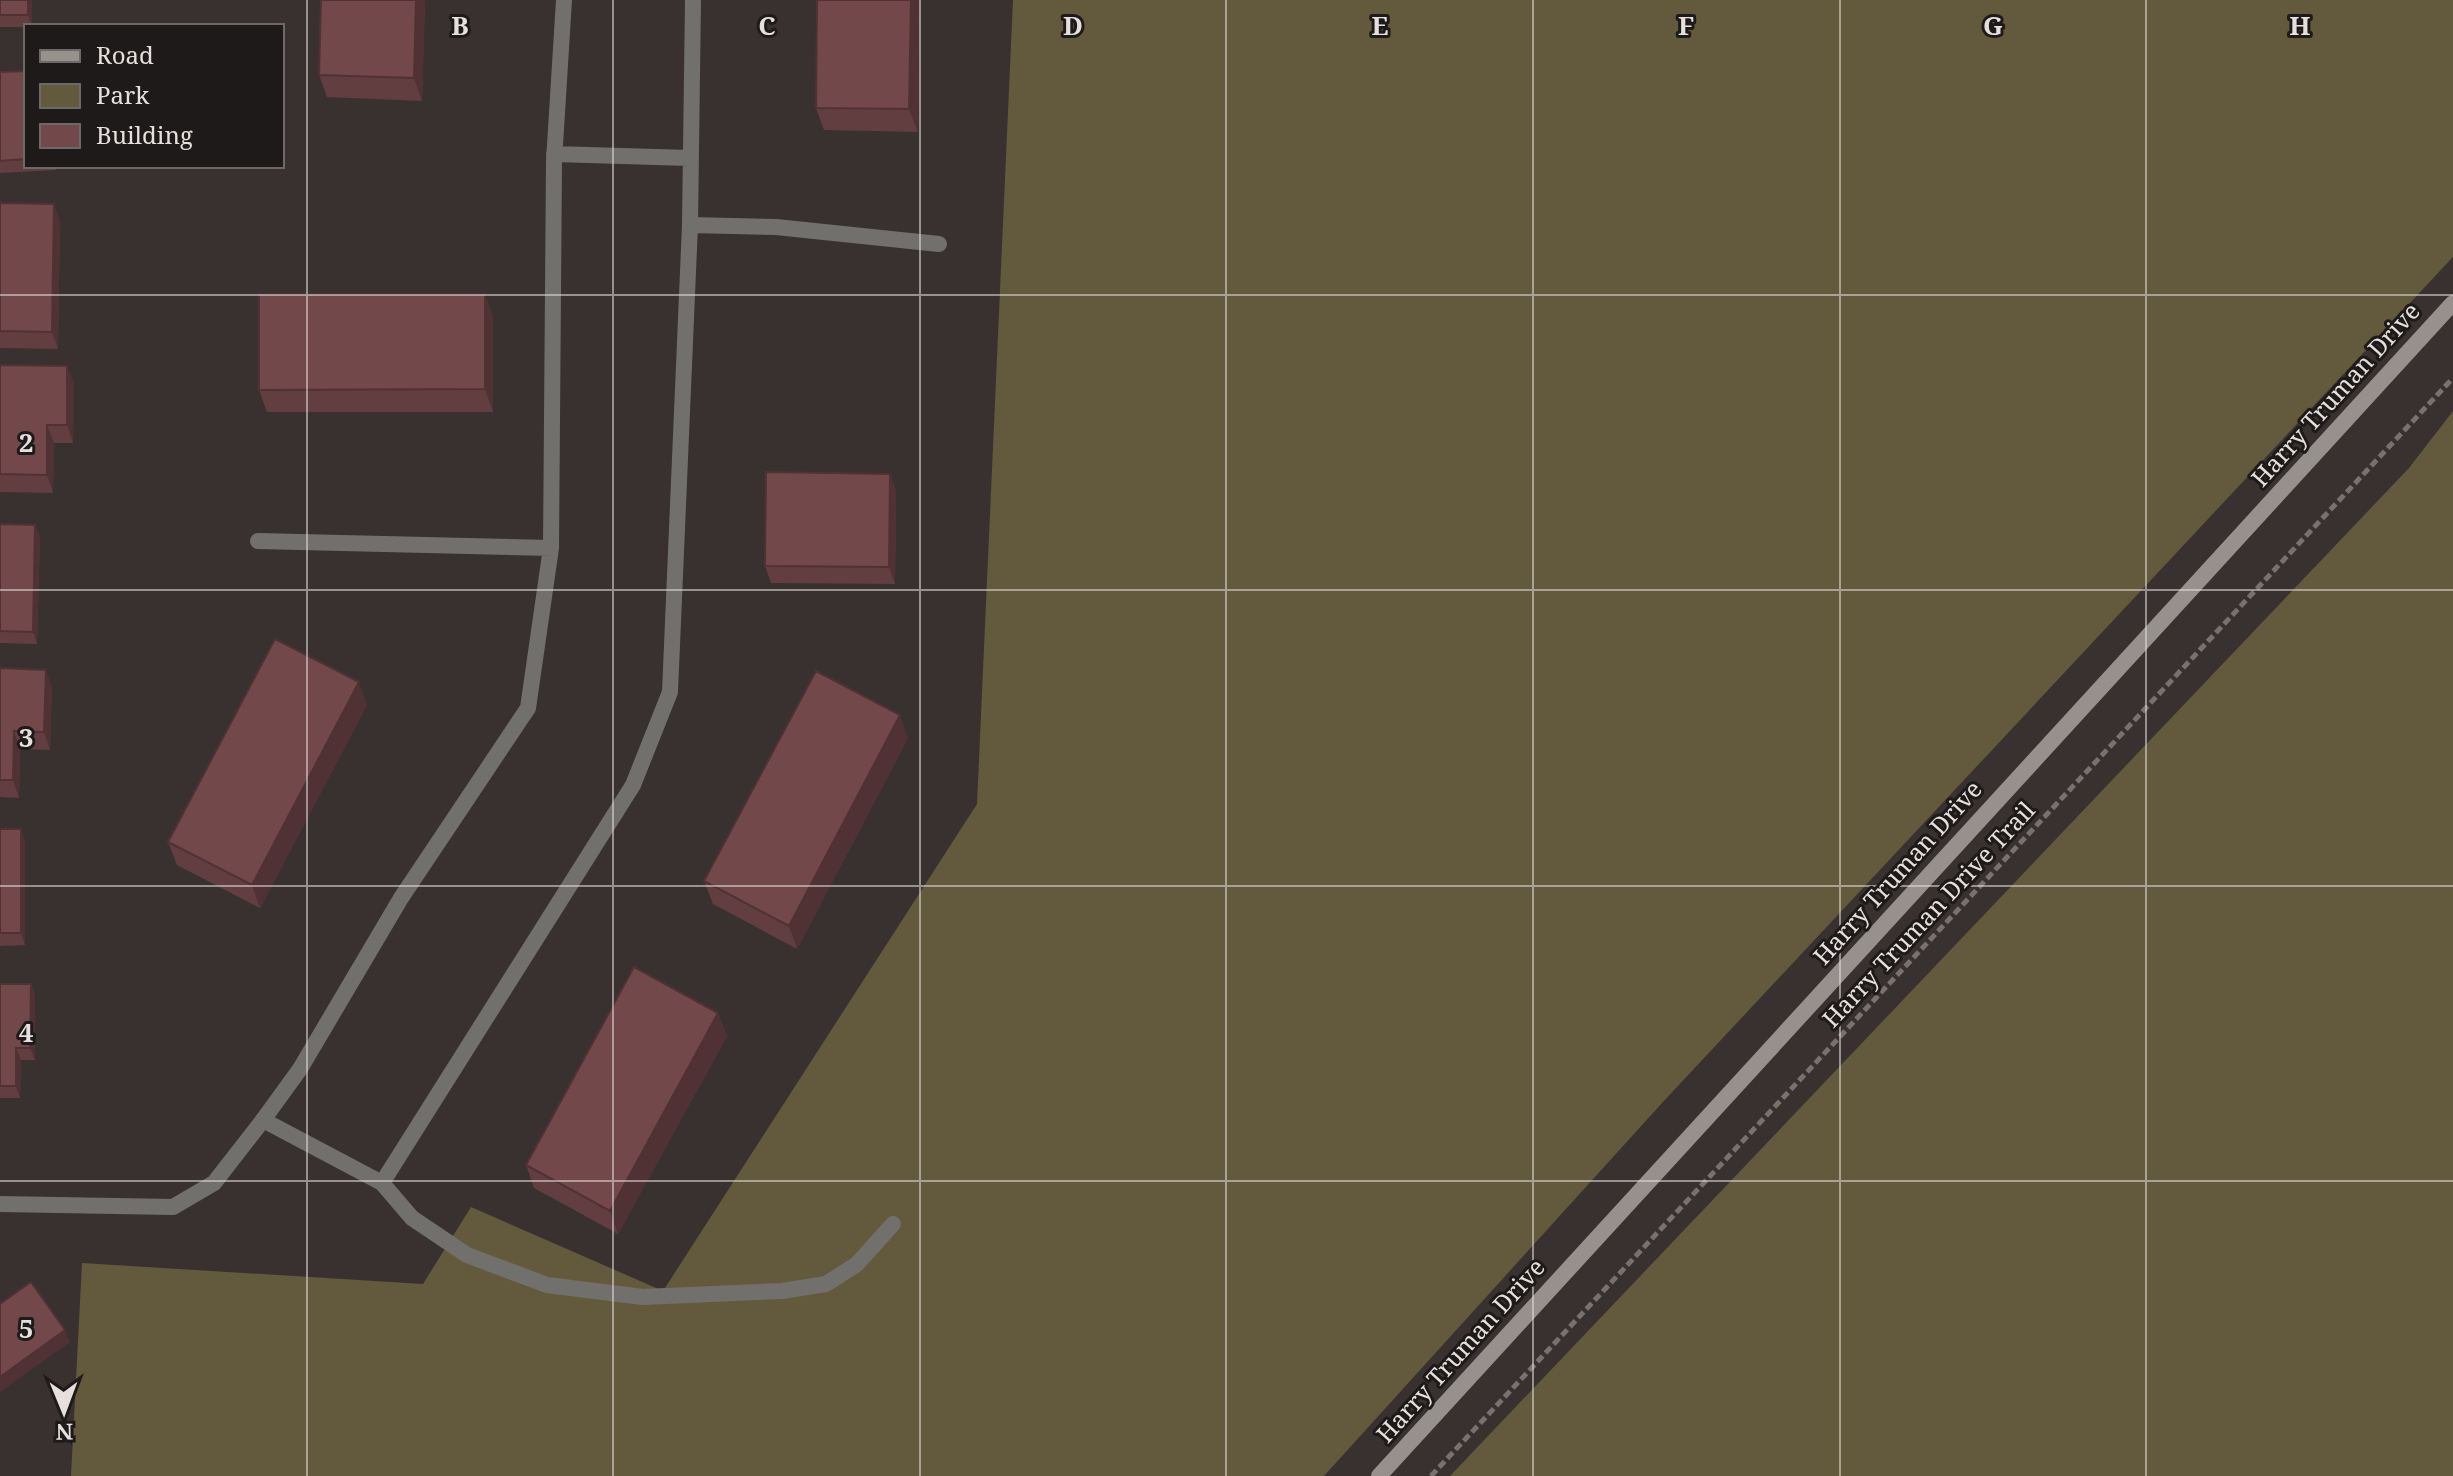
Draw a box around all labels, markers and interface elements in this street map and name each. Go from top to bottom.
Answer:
text: B [451,7,469,43]
text: C [758,7,776,43]
text: D [1063,7,1083,43]
text: E [1372,7,1389,43]
text: F [1678,7,1694,43]
text: G [1983,7,2003,43]
text: H [2289,7,2311,43]
legend [24,24,284,168]
text: Road [96,38,154,71]
text: Park [96,78,150,111]
text: Building [96,118,193,151]
street label: Harry Truman Drive [2243,295,2427,493]
text: 2 [19,424,33,460]
text: 3 [19,719,33,755]
street label: Harry Truman Drive [1805,773,1989,971]
street label: Harry Truman Drive Trail [1814,793,2042,1034]
text: 4 [19,1014,34,1050]
street label: Harry Truman Drive [1368,1251,1552,1449]
text: 5 [19,1310,33,1346]
north arrow [24,1372,104,1452]
text: N [55,1418,73,1448]

